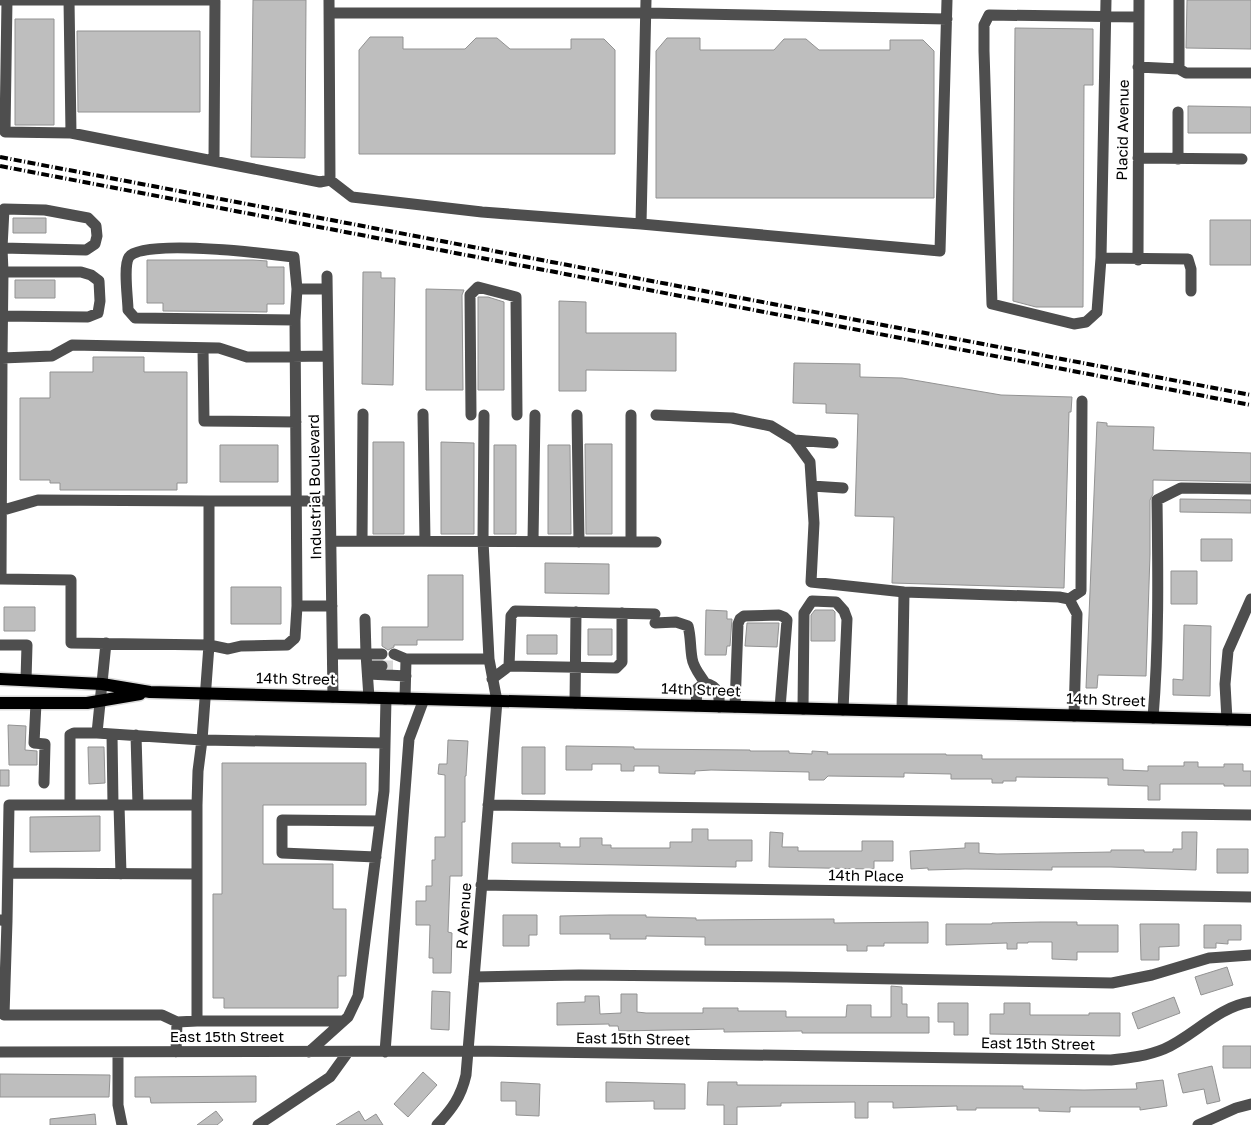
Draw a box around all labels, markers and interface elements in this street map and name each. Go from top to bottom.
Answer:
street label: Placid Avenue [1112,79,1132,181]
street label: Industrial Boulevard [304,414,324,560]
street label: 14th Street [256,668,336,688]
street label: 14th Street [661,679,741,699]
street label: 14th Street [1066,689,1146,709]
street label: 14th Place [828,865,904,885]
street label: R Avenue [452,882,474,950]
street label: East 15th Street [170,1027,284,1045]
street label: East 15th Street [576,1028,690,1048]
street label: East 15th Street [981,1033,1095,1053]

